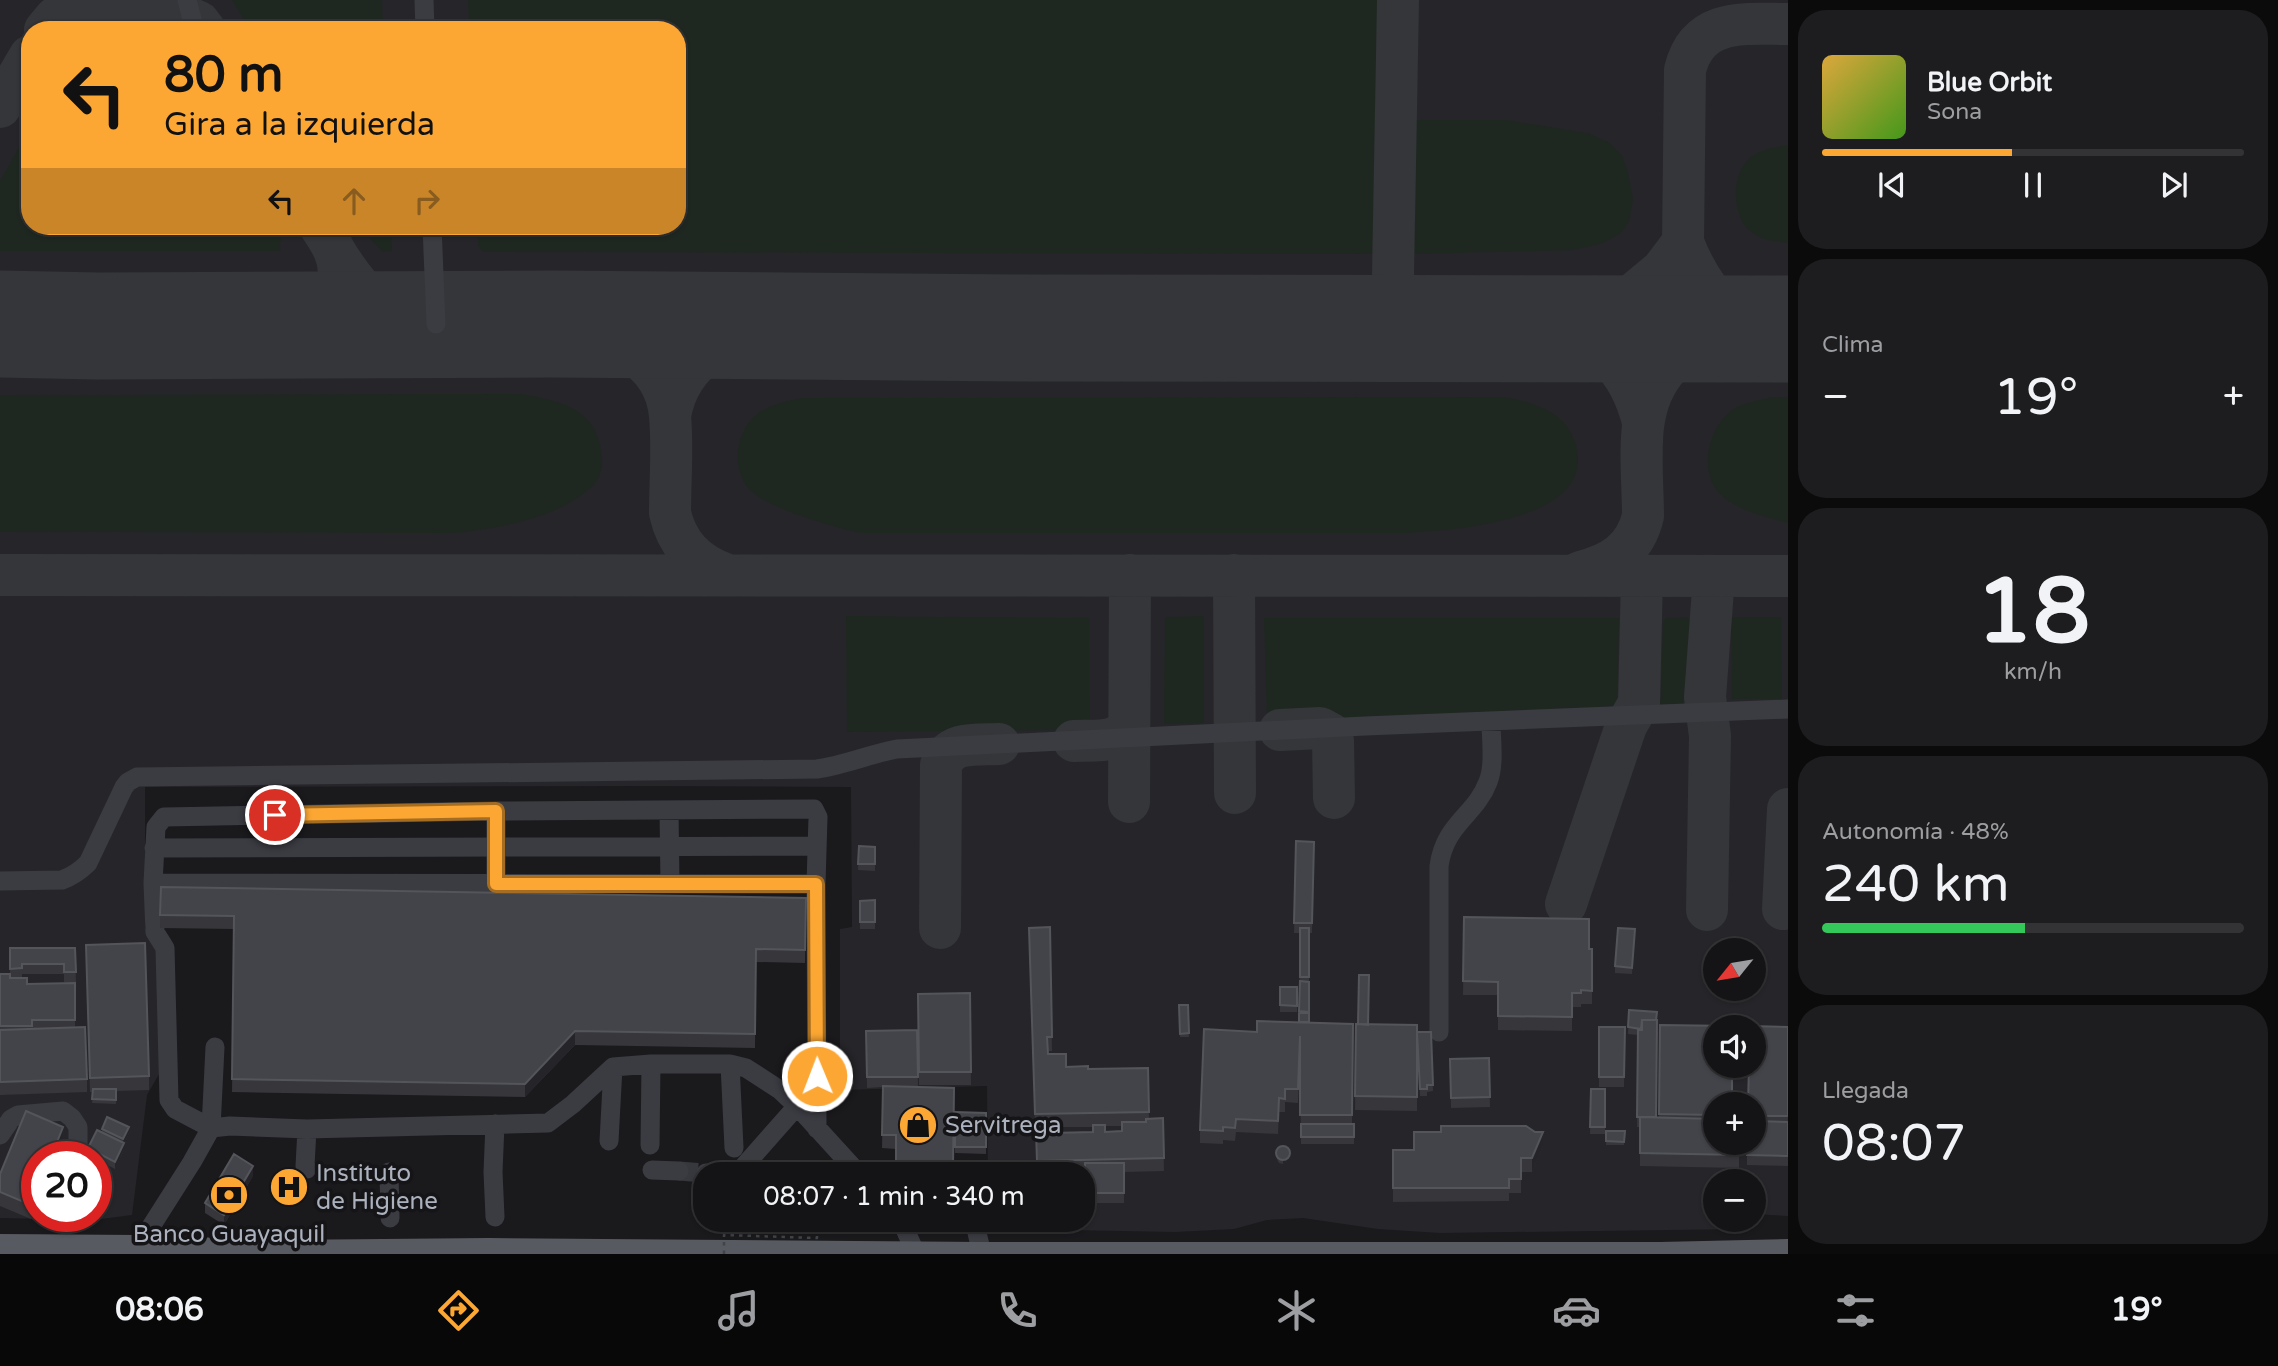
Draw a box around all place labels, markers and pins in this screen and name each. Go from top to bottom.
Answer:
pin [245,785,305,845]
shop icon: Servitrega [897,1104,939,1146]
place label: Servitrega [945,1111,1061,1140]
place label: Instituto de Higiene [316,1159,438,1216]
hospital icon: Instituto de Higiene [268,1166,310,1208]
bank icon: Banco Guayaquil [208,1174,250,1216]
place label: Banco Guayaquil [133,1220,325,1249]

